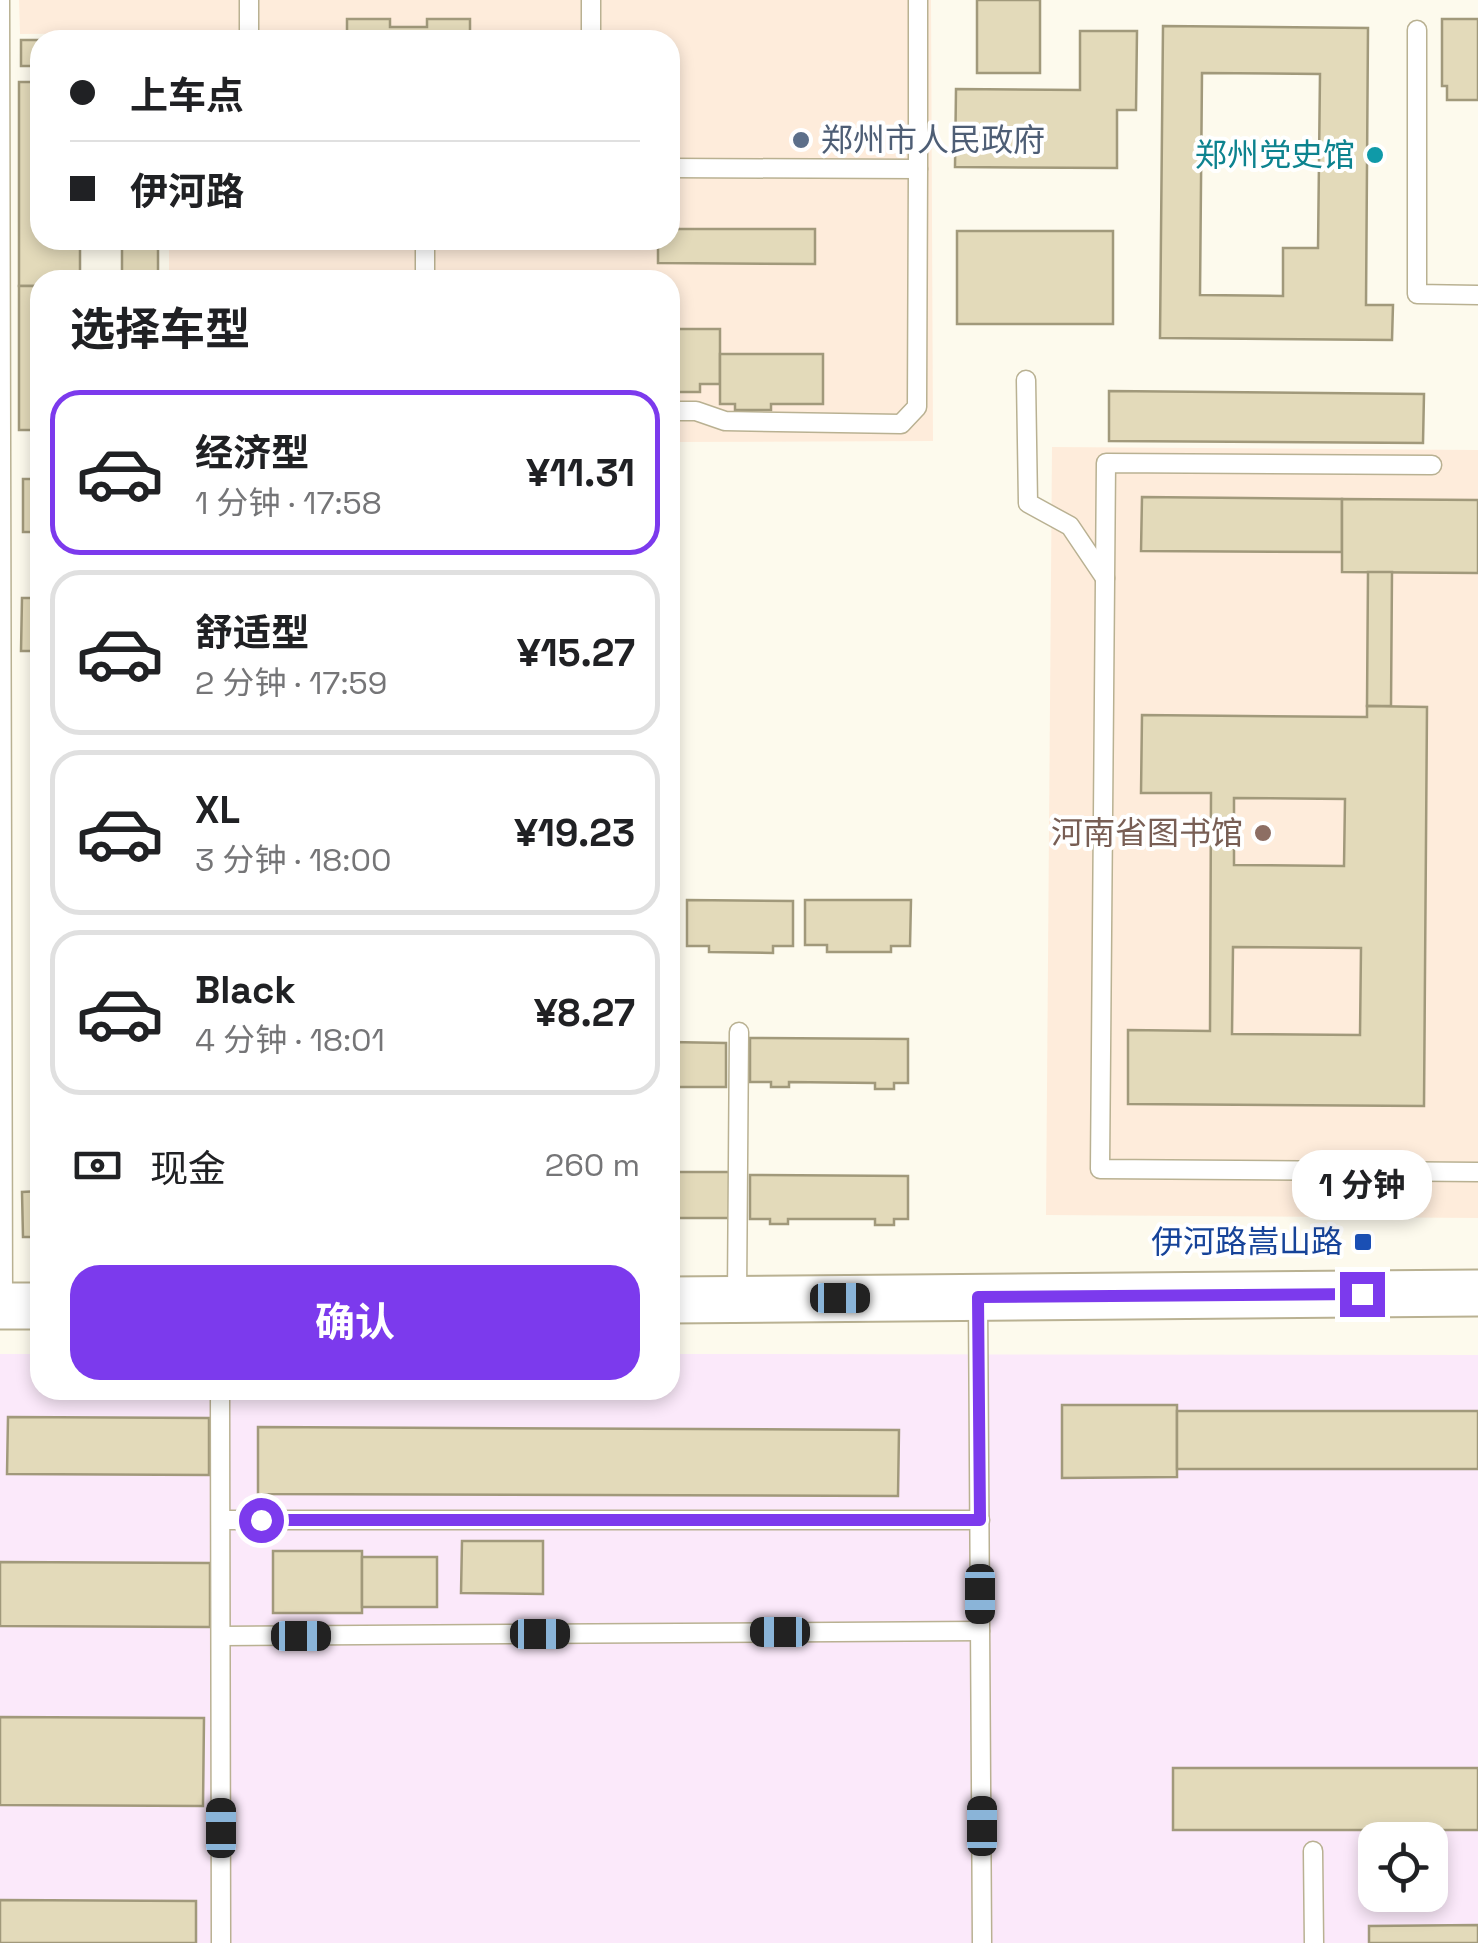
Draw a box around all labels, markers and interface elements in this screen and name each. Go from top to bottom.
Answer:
text: 上车点 [130,72,244,120]
place label: 郑州市人民政府 [821,120,1045,160]
marker: 郑州市人民政府 [790,129,812,151]
place label: 郑州党史馆 [1195,135,1355,175]
marker: 郑州党史馆 [1364,144,1386,166]
text: 伊河路 [130,168,244,216]
text: 选择车型 [70,301,250,358]
icon: car [75,428,165,518]
text: 经济型 [195,429,309,477]
text: ¥11.31 [526,449,635,497]
text: 1 分钟 · 17:58 [195,483,382,523]
icon: car [75,608,165,698]
text: 舒适型 [195,609,309,657]
text: ¥15.27 [517,629,635,677]
text: 2 分钟 · 17:59 [195,663,387,703]
text: XL [195,786,240,834]
icon: car [75,788,165,878]
text: ¥19.23 [514,809,635,857]
place label: 河南省图书馆 [1051,813,1243,853]
marker: 河南省图书馆 [1252,822,1274,844]
text: 3 分钟 · 18:00 [195,840,391,880]
text: Black [195,966,296,1014]
icon: car [75,968,165,1058]
text: ¥8.27 [534,989,635,1037]
text: 4 分钟 · 18:01 [195,1020,385,1060]
icon: cash [70,1138,125,1193]
text: 现金 [150,1145,226,1193]
text: 260 m [545,1145,640,1185]
callout: 1 分钟 [1292,1149,1432,1219]
text: 1 分钟 [1319,1165,1405,1205]
place label: 伊河路嵩山路 [1151,1222,1343,1262]
marker: 伊河路嵩山路 [1352,1231,1374,1253]
button: 确认 [70,1265,640,1380]
route end [1340,1272,1385,1317]
car [810,1283,870,1313]
route start [239,1498,284,1543]
car [965,1564,995,1624]
car [750,1617,810,1647]
car [510,1619,570,1649]
car [271,1621,331,1651]
car [967,1796,997,1856]
car [206,1798,236,1858]
map controls [1358,1822,1448,1912]
button: locate [1358,1822,1448,1912]

